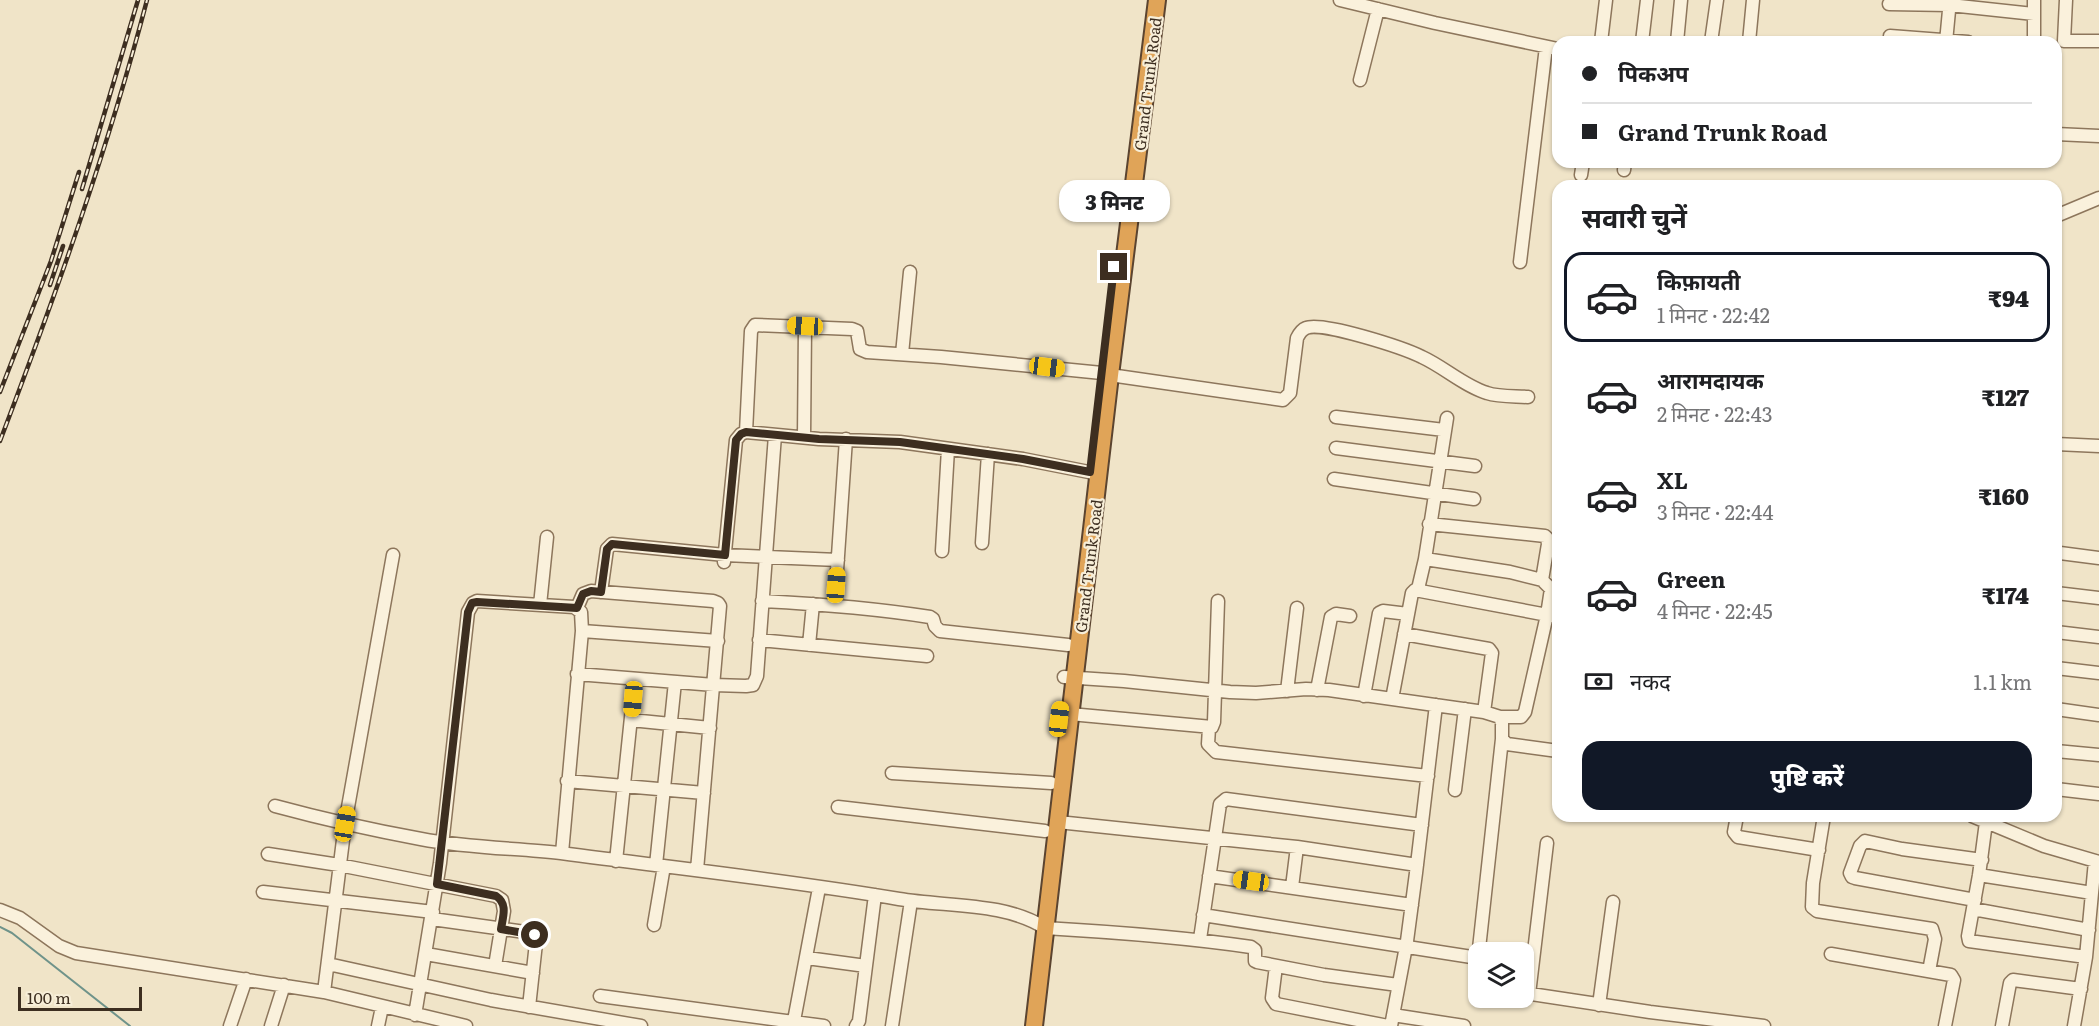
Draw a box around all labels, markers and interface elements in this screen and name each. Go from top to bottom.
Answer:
street label: Grand Trunk Road [1127,16,1167,152]
text: पिकअप [1618,56,1689,89]
text: Grand Trunk Road [1618,115,1827,148]
callout: 3 मिनट [1058,180,1170,222]
text: 3 मिनट [1085,186,1144,216]
text: सवारी चुनें [1582,196,1687,236]
route end [1100,253,1127,280]
text: किफ़ायती [1657,264,1741,297]
icon: car [1585,270,1639,324]
text: ₹94 [1988,281,2029,314]
text: 1 मिनट · 22:42 [1657,299,1770,329]
car [787,316,823,336]
car [1028,356,1066,378]
text: आरामदायक [1657,363,1764,396]
icon: car [1585,369,1639,423]
text: ₹127 [1982,380,2029,413]
text: 2 मिनट · 22:43 [1657,398,1773,428]
text: XL [1657,463,1688,496]
icon: car [1585,468,1639,522]
text: ₹160 [1979,479,2029,512]
text: 3 मिनट · 22:44 [1657,496,1773,526]
street label: Grand Trunk Road [1068,498,1108,634]
text: Green [1657,562,1726,595]
car [826,566,846,604]
icon: car [1585,567,1639,621]
text: ₹174 [1982,578,2029,611]
text: 4 मिनट · 22:45 [1657,595,1773,625]
text: नकद [1630,664,1671,697]
icon: cash [1582,665,1615,698]
text: 1.1 km [1974,666,2032,696]
car [622,680,644,718]
car [1048,700,1070,738]
button: पुष्टि करें [1582,741,2032,810]
car [333,805,357,843]
car [1232,870,1270,892]
route start [521,921,548,948]
map controls [1468,942,1534,1008]
button: layers [1468,942,1534,1008]
scale bar [18,984,142,1012]
text: 100 m [27,985,71,1009]

